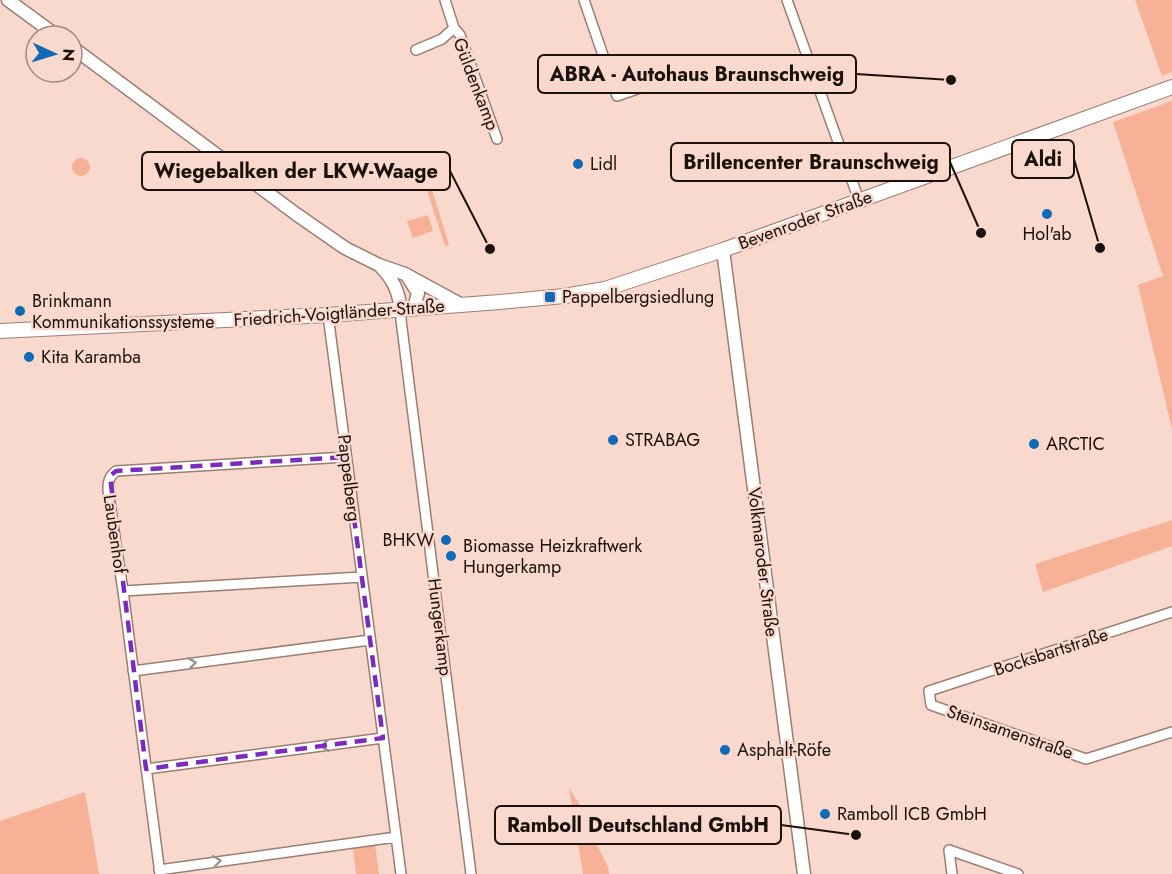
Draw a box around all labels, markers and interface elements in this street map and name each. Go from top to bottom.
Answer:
north arrow [24,24,84,84]
street label: Güldenkamp [446,34,506,134]
text: N [57,48,80,62]
callout: ABRA - Autohaus Braunschweig [538,55,856,93]
text: ABRA - Autohaus Braunschweig [549,60,844,89]
callout: Aldi [1012,140,1074,178]
callout: Brillencenter Braunschweig [671,143,950,181]
text: Aldi [1023,145,1062,174]
text: Brillencenter Braunschweig [683,148,939,177]
place label: Lidl [590,151,617,177]
callout: Wiegebalken der LKW-Waage [142,152,450,190]
text: Wiegebalken der LKW-Waage [154,157,438,186]
marker: Lidl [571,157,585,171]
street label: Bevenroder Straße [734,184,876,256]
marker: Hol'ab [1040,207,1054,221]
place label: Hol'ab [1022,221,1072,247]
place label: Pappelbergsiedlung [562,284,714,310]
place label: Brinkmann Kommunikationssysteme [32,288,214,335]
marker: Pappelbergsiedlung [543,290,557,304]
street label: Friedrich-Voigtländer-Straße [233,293,445,333]
marker: Brinkmann Kommunikationssysteme [13,304,27,318]
place label: Kita Karamba [41,344,141,370]
marker: Kita Karamba [22,350,36,364]
place label: STRABAG [625,427,700,453]
place label: ARCTIC [1046,431,1105,457]
street label: Pappelberg [331,433,367,523]
marker: STRABAG [606,433,620,447]
marker: ARCTIC [1027,437,1041,451]
street label: Volkmaroder Straße [741,486,785,638]
street label: Laubenhof [97,493,134,576]
place label: BHKW [383,527,434,553]
marker: BHKW [439,533,453,547]
place label: Biomasse Heizkraftwerk Hungerkamp [463,533,642,580]
marker: Biomasse Heizkraftwerk Hungerkamp [444,549,458,563]
street label: Hungerkamp [421,577,459,677]
street label: Bocksbartstraße [990,621,1112,683]
one-way arrow [187,657,196,670]
street label: Steinsamenstraße [943,698,1077,766]
place label: Asphalt-Röfe [737,737,831,763]
one-way arrow [320,739,329,751]
marker: Asphalt-Röfe [718,743,732,757]
place label: Ramboll ICB GmbH [837,801,987,827]
callout: Ramboll Deutschland GmbH [495,806,781,844]
marker: Ramboll ICB GmbH [818,807,832,821]
text: Ramboll Deutschland GmbH [507,811,769,840]
one-way arrow [212,856,222,868]

